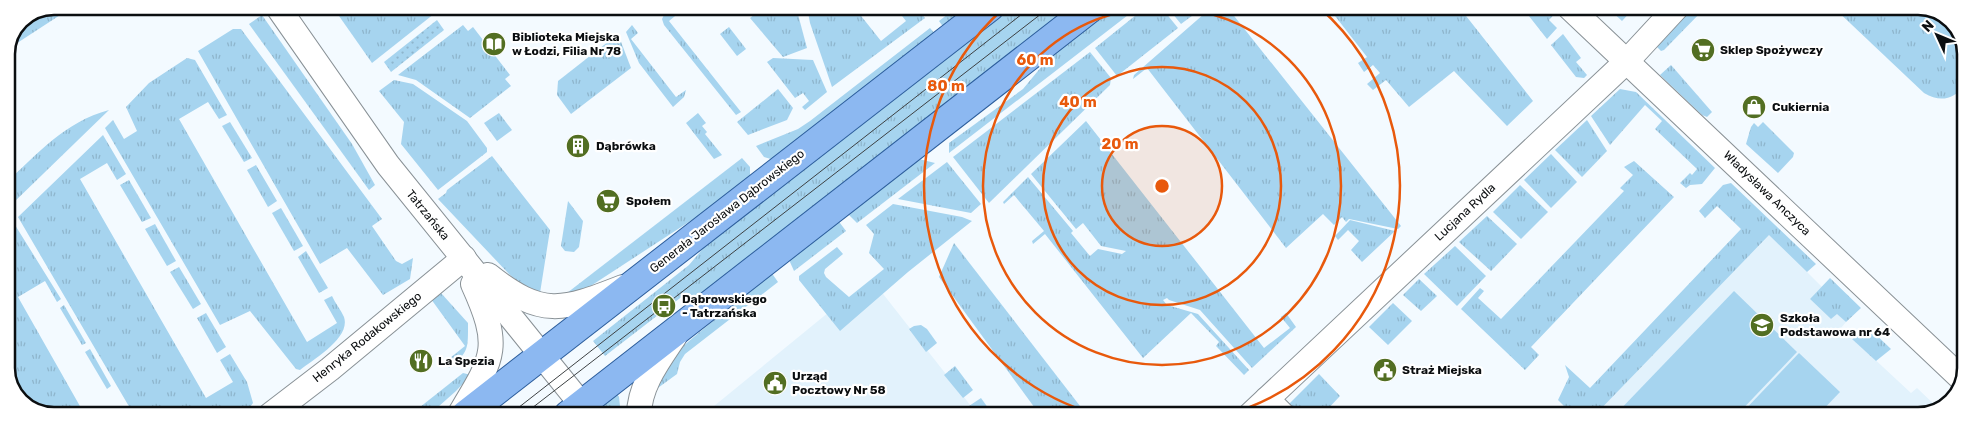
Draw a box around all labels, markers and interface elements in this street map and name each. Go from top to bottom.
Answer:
north arrow [1912,10,1962,60]
text: N [1918,17,1938,36]
place label: Biblioteka Miejska w Łodzi, Filia Nr 78 [512,30,621,58]
library icon: Biblioteka Miejska w Łodzi, Filia Nr 78 [481,31,507,57]
supermarket icon: Sklep Spożywczy [1690,37,1716,63]
place label: Sklep Spożywczy [1720,43,1823,57]
text: 60 m [1017,51,1053,69]
text: 80 m [927,77,965,95]
text: 40 m [1059,93,1097,111]
shop icon: Cukiernia [1741,94,1767,120]
place label: Cukiernia [1772,100,1829,114]
building icon: Dąbrówka [565,133,591,159]
text: 20 m [1102,135,1138,153]
place label: Dąbrówka [596,139,656,153]
street label: Generała Jarosława Dąbrowskiego [647,146,807,276]
street label: Władysława Anczyca [1721,148,1813,238]
centre of rings [1153,177,1171,195]
street label: Lucjana Rydla [1432,180,1498,244]
street label: Tatrzańska [404,187,452,243]
supermarket icon: Społem [595,188,621,214]
place label: Społem [626,194,671,208]
street label: Henryka Rodakowskiego [310,289,424,385]
place label: Dąbrowskiego - Tatrzańska [682,292,767,320]
bus stop icon: Dąbrowskiego - Tatrzańska [651,293,677,319]
place label: Szkoła Podstawowa nr 64 [1780,311,1890,339]
school or university icon: Szkoła Podstawowa nr 64 [1749,312,1775,338]
restaurant icon: La Spezia [408,348,434,374]
place label: La Spezia [438,354,495,368]
public building icon: Straż Miejska [1372,357,1398,383]
place label: Straż Miejska [1402,363,1482,377]
place label: Urząd Pocztowy Nr 58 [792,369,886,397]
public building icon: Urząd Pocztowy Nr 58 [762,370,788,396]

